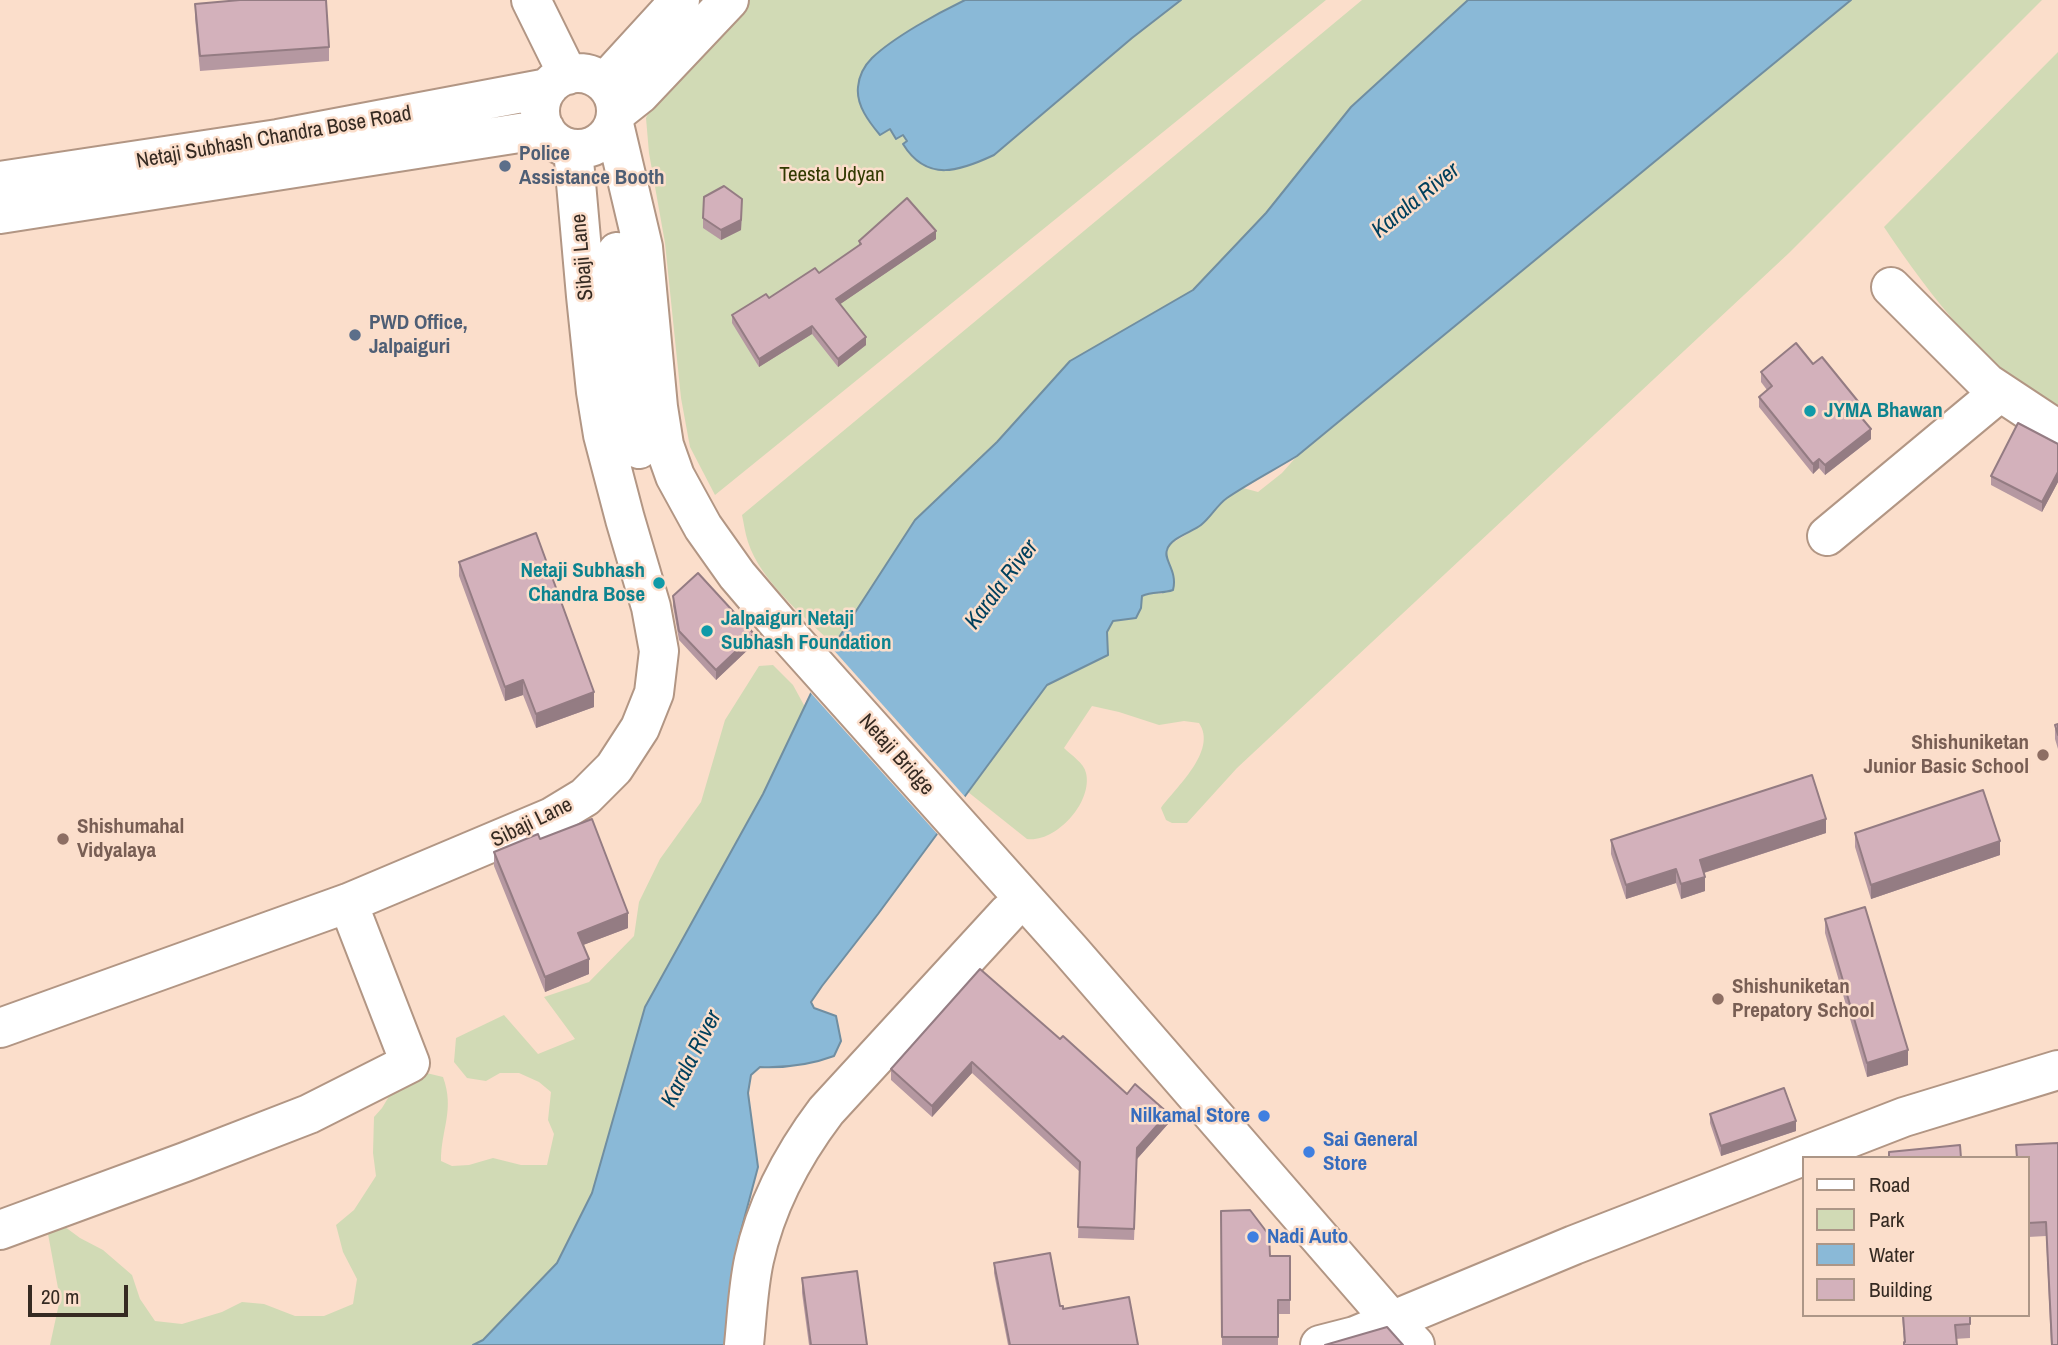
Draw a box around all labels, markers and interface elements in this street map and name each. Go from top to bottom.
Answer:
street label: Netaji Subhash Chandra Bose Road [135,101,413,175]
place label: Police Assistance Booth [519,141,664,191]
water label: Karala River [1367,157,1465,245]
marker: Police Assistance Booth [497,158,513,174]
park label: Teesta Udyan [779,162,885,188]
street label: Sibaji Lane [567,213,599,301]
place label: PWD Office, Jalpaiguri [369,310,468,360]
marker: PWD Office, Jalpaiguri [347,327,363,343]
place label: JYMA Bhawan [1824,398,1943,424]
marker: JYMA Bhawan [1802,403,1818,419]
water label: Karala River [959,535,1045,635]
place label: Netaji Subhash Chandra Bose [521,558,645,608]
marker: Netaji Subhash Chandra Bose [651,575,667,591]
place label: Jalpaiguri Netaji Subhash Foundation [721,606,891,656]
marker: Jalpaiguri Netaji Subhash Foundation [699,623,715,639]
street label: Netaji Bridge [853,709,939,801]
place label: Shishuniketan Junior Basic School [1863,730,2029,780]
marker: Shishuniketan Junior Basic School [2035,747,2051,763]
street label: Sibaji Lane [487,793,577,853]
place label: Shishumahal Vidyalaya [77,814,184,864]
marker: Shishumahal Vidyalaya [55,831,71,847]
place label: Shishuniketan Prepatory School [1732,974,1875,1024]
marker: Shishuniketan Prepatory School [1710,991,1726,1007]
water label: Karala River [656,1006,728,1112]
place label: Nilkamal Store [1130,1103,1250,1129]
marker: Nilkamal Store [1256,1108,1272,1124]
place label: Sai General Store [1323,1127,1418,1177]
marker: Sai General Store [1301,1144,1317,1160]
legend [1802,1156,2030,1317]
text: Road [1869,1170,1910,1199]
text: Park [1869,1205,1904,1234]
place label: Nadi Auto [1267,1224,1348,1250]
marker: Nadi Auto [1245,1229,1261,1245]
text: Water [1869,1240,1914,1269]
scale bar [32,1272,131,1316]
text: Building [1869,1275,1932,1304]
text: 20 m [41,1282,79,1311]

